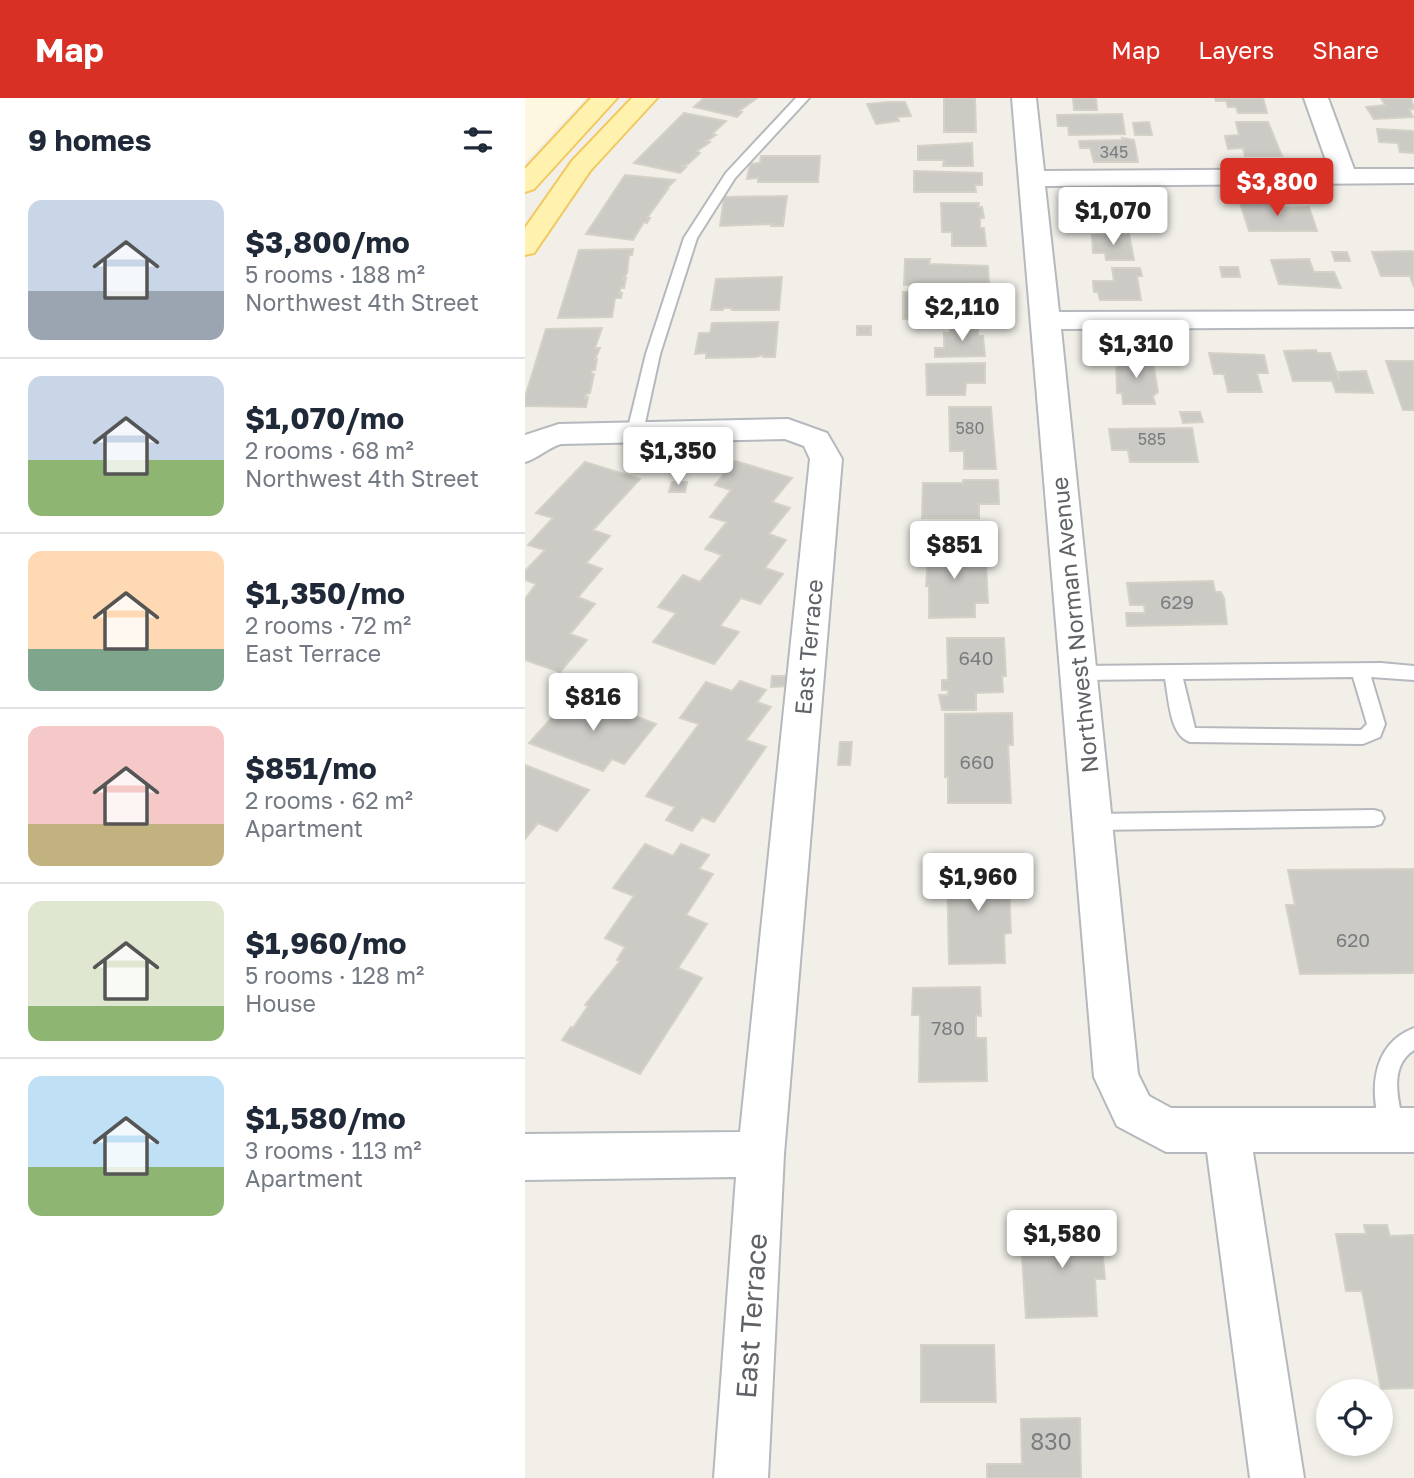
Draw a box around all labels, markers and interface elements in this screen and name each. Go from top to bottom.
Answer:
text: Map [35,30,104,69]
text: Map [1111,35,1160,64]
text: Layers [1198,35,1274,64]
text: Share [1312,35,1379,64]
icon: filters [459,121,497,159]
text: 9 homes [28,122,151,158]
house number: 345 [1100,142,1128,162]
pin: $3,800 [1220,158,1334,218]
text: $3,800 [1236,167,1318,195]
pin: $1,070 [1056,188,1170,247]
text: $1,070 [1074,196,1152,224]
text: $3,800/mo [245,224,410,260]
icon: home [84,228,168,312]
text: 5 rooms · 188 m² [245,260,425,288]
pin: $2,110 [905,284,1019,343]
text: Northwest 4th Street [245,288,479,316]
text: $2,110 [924,292,1000,320]
pin: $1,310 [1079,320,1193,380]
text: $1,310 [1098,329,1174,357]
text: $1,070/mo [245,400,404,436]
icon: home [84,404,168,488]
house number: 580 [956,418,984,438]
pin: $1,350 [621,428,735,487]
house number: 585 [1138,429,1166,449]
text: 2 rooms · 68 m² [245,436,414,464]
text: $1,350 [639,436,717,464]
text: Northwest 4th Street [245,464,479,492]
street label: Northwest Norman Avenue [1045,476,1103,774]
pin: $851 [913,522,995,581]
text: $851 [926,530,982,558]
text: $1,350/mo [245,575,405,611]
street label: East Terrace [788,578,828,716]
icon: home [84,579,168,663]
house number: 629 [1160,590,1194,613]
text: 2 rooms · 72 m² [245,611,411,639]
text: East Terrace [245,639,381,667]
house number: 640 [959,646,993,669]
pin: $816 [552,674,634,733]
text: $816 [565,682,621,710]
text: $851/mo [245,750,377,786]
house number: 660 [960,750,994,773]
icon: home [84,754,168,838]
text: 2 rooms · 62 m² [245,786,413,814]
text: Apartment [245,814,363,842]
pin: $1,960 [921,854,1035,913]
text: $1,960 [939,862,1017,890]
text: $1,960/mo [245,925,406,961]
house number: 620 [1336,928,1370,951]
icon: home [84,929,168,1013]
text: 5 rooms · 128 m² [245,961,424,989]
text: House [245,989,316,1017]
house number: 780 [931,1016,965,1039]
text: $1,580/mo [245,1100,406,1136]
icon: home [84,1104,168,1188]
text: 3 rooms · 113 m² [245,1136,422,1164]
text: Apartment [245,1164,363,1192]
pin: $1,580 [1005,1210,1119,1270]
text: $1,580 [1023,1219,1101,1247]
street label: East Terrace [729,1232,773,1400]
map controls [1316,1379,1393,1456]
button: locate [1316,1379,1393,1456]
house number: 830 [1030,1427,1072,1455]

